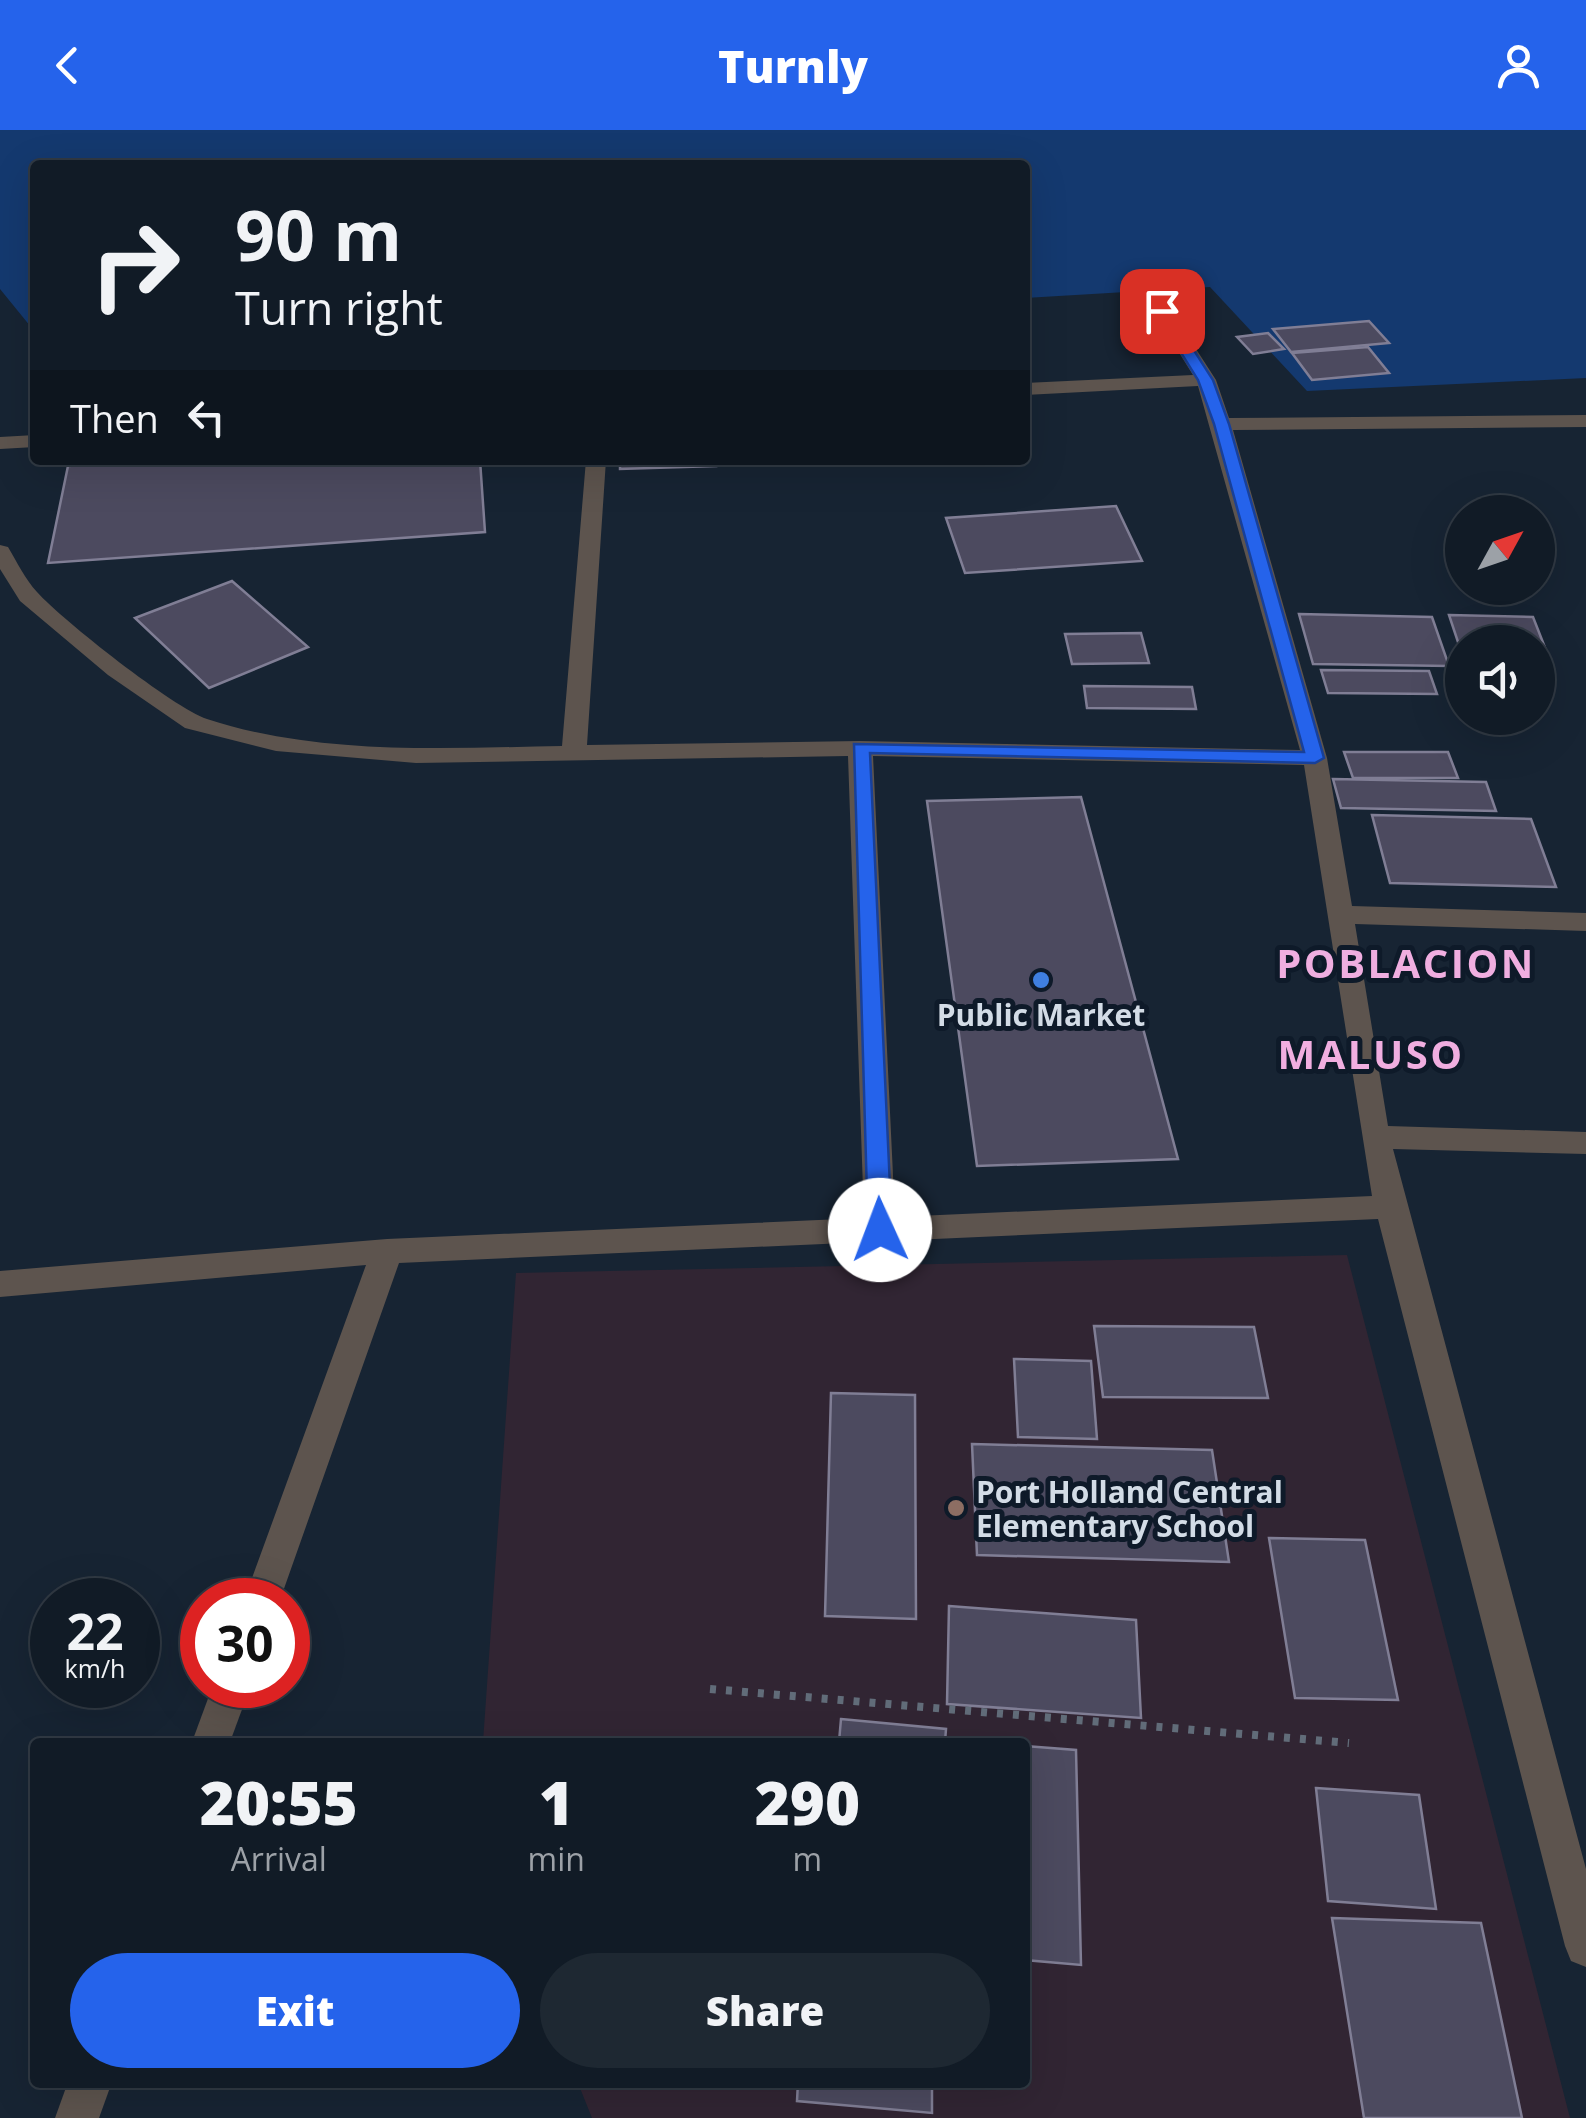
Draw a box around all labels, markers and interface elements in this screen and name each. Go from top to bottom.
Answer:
text: Turnly [718,35,868,96]
icon: back [40,38,95,93]
icon: person [1491,38,1546,93]
text: 90 m [235,186,402,282]
icon: right [70,200,200,330]
pin [1120,269,1205,354]
text: Turn right [235,277,443,338]
icon: arrive [1135,284,1190,339]
icon: left [179,390,234,445]
text: Then [70,392,159,444]
north arrow [1445,495,1555,605]
map controls [1445,495,1555,735]
button: sound [1445,625,1555,735]
district label: POBLACION [1276,935,1536,990]
marker: Public Market [1030,969,1052,991]
place label: Public Market [937,994,1145,1035]
district label: MALUSO [1277,1026,1465,1081]
position arrow [828,1178,932,1282]
place label: Port Holland Central Elementary School [976,1471,1283,1546]
marker: Port Holland Central Elementary School [945,1497,967,1519]
speed limit sign: 30 [180,1578,310,1708]
text: 22 [66,1597,124,1665]
text: km/h [65,1651,125,1685]
text: 20:55 [200,1761,358,1843]
text: 1 [539,1761,574,1843]
text: 290 [755,1761,860,1843]
text: Arrival [231,1837,327,1880]
text: min [528,1837,585,1880]
text: m [793,1837,822,1880]
button: Exit [70,1953,520,2068]
button: Share [540,1953,990,2068]

